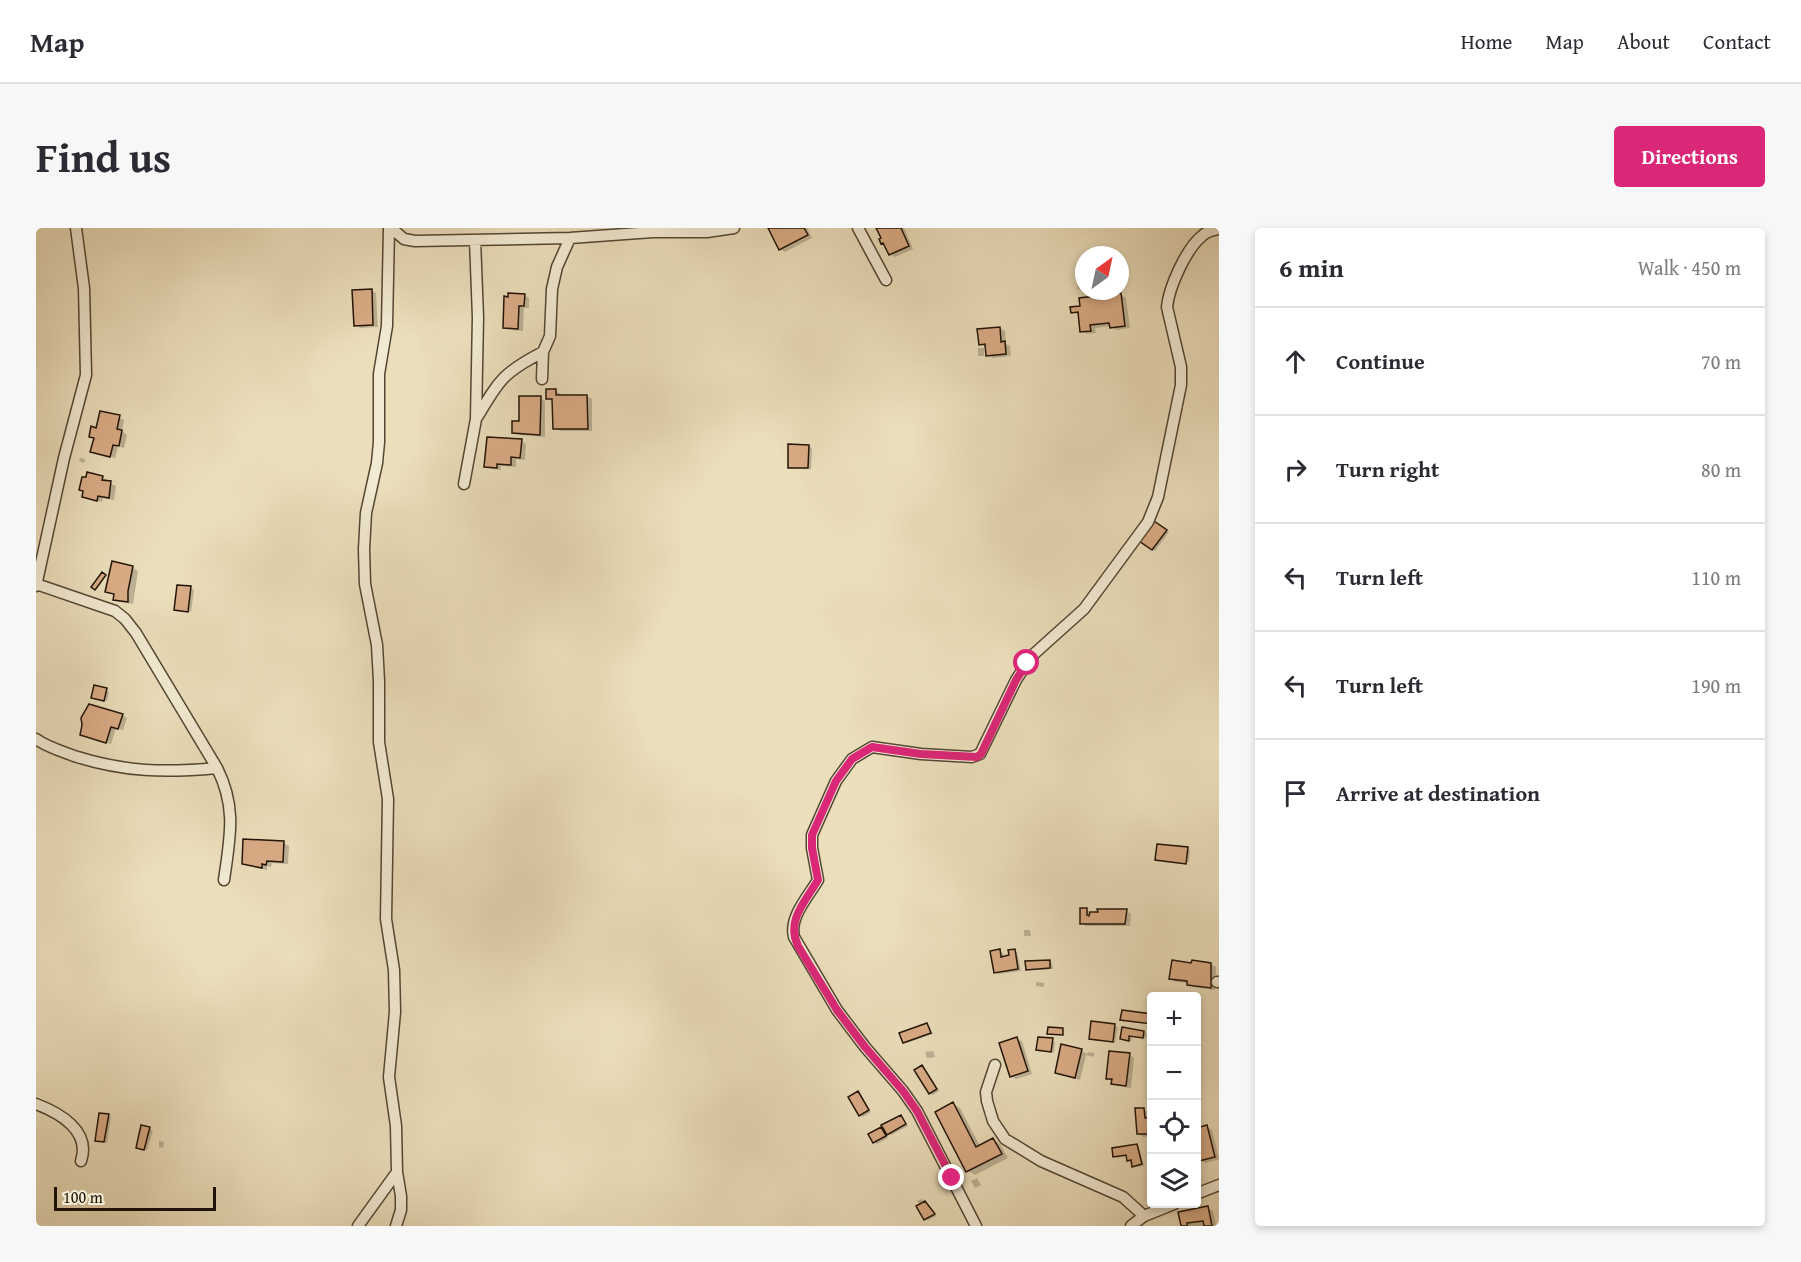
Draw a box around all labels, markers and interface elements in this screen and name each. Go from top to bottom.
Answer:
text: Map [30,21,84,62]
text: Home [1461,26,1512,57]
text: Map [1545,26,1584,57]
text: About [1617,26,1670,57]
text: Contact [1703,26,1771,57]
text: Find us [36,126,171,187]
button: Directions [1614,126,1765,187]
north arrow [1075,246,1129,300]
text: 6 min [1279,248,1344,287]
text: Walk · 450 m [1638,253,1741,282]
icon: ahead [1279,345,1312,378]
text: Continue [1336,345,1425,377]
text: 70 m [1701,347,1741,376]
icon: right [1279,453,1312,486]
text: Turn right [1336,453,1439,485]
text: 80 m [1701,455,1741,484]
icon: left [1279,561,1312,594]
text: Turn left [1336,561,1423,593]
text: 110 m [1691,563,1741,592]
route start [1013,649,1039,675]
icon: left [1279,669,1312,702]
text: Turn left [1336,669,1423,701]
text: 190 m [1691,671,1741,700]
icon: arrive [1279,777,1312,810]
text: Arrive at destination [1336,777,1540,809]
map controls [1147,992,1201,1208]
button: + [1147,992,1201,1046]
button: − [1147,1046,1201,1100]
button: locate [1147,1100,1201,1154]
button: layers [1147,1154,1201,1208]
route end [938,1164,964,1190]
scale bar [54,1184,216,1212]
text: 100 m [63,1185,103,1209]

